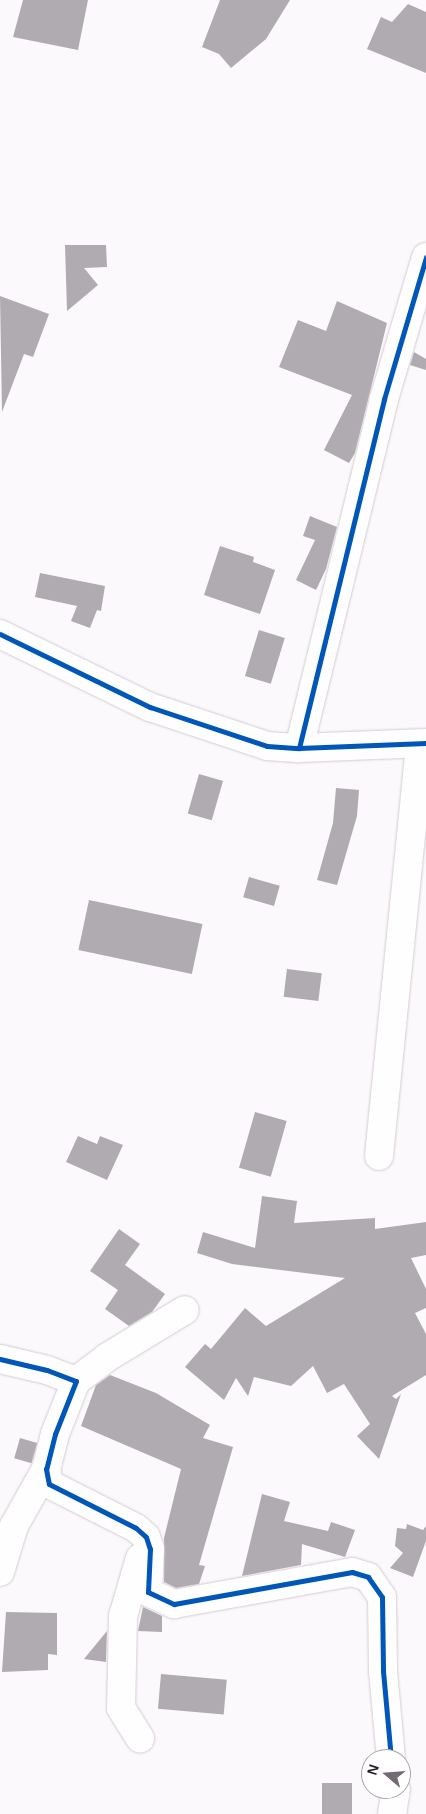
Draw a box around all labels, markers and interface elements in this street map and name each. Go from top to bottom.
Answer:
north arrow [361,1749,411,1799]
text: N [364,1762,382,1777]

